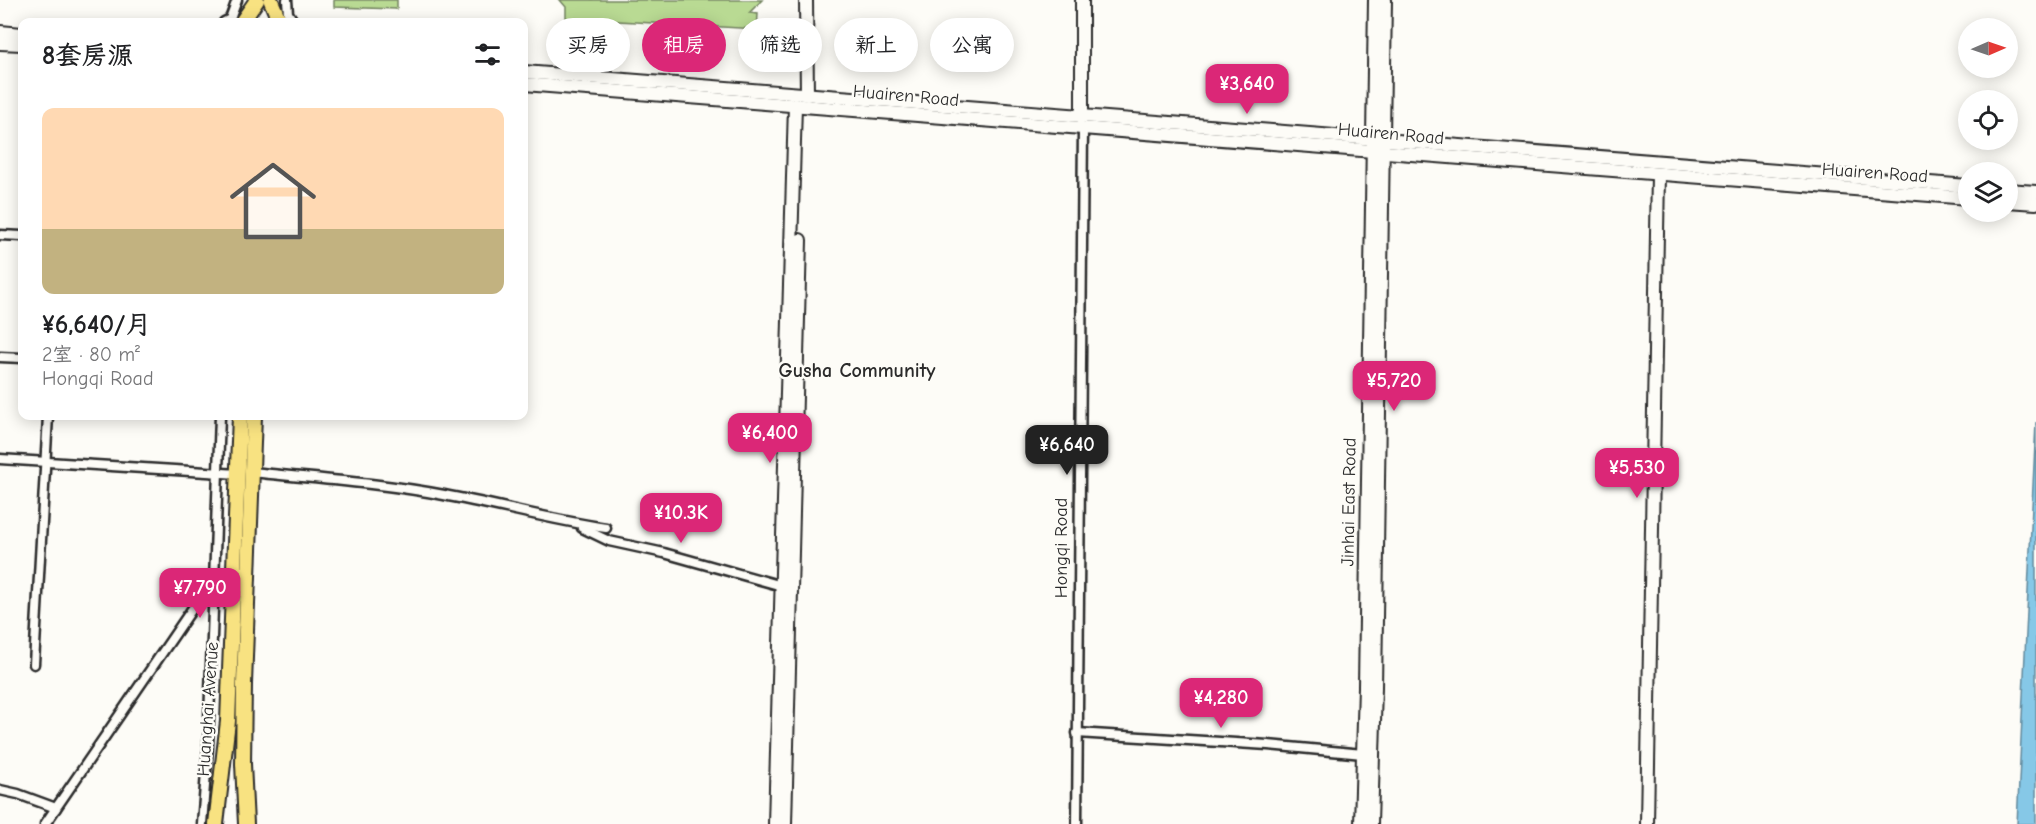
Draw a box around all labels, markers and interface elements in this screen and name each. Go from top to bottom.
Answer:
chip: 买房 [546,18,630,72]
chip: 租房 [642,18,726,72]
chip: 筛选 [738,18,822,72]
chip: 新上 [834,18,918,72]
chip: 公寓 [930,18,1014,72]
north arrow [1958,18,2018,78]
map controls [1958,18,2018,222]
icon: filters [471,38,504,71]
text: 8套房源 [42,41,133,71]
pin: ¥3,640 [1198,64,1296,115]
text: ¥3,640 [1220,72,1274,95]
street label: Huairen Road [852,81,960,111]
button: locate [1958,90,2018,150]
street label: Huairen Road [1337,119,1445,149]
icon: home [219,147,327,255]
street label: Huairen Road [1821,159,1929,187]
button: layers [1958,162,2018,222]
text: ¥6,640/月 [42,310,151,340]
text: 2室 · 80 m² [42,343,140,366]
district label: Gusha Community [779,359,936,382]
pin: ¥5,720 [1345,361,1443,412]
text: Hongqi Road [42,367,154,390]
text: ¥5,720 [1367,369,1421,392]
pin: ¥6,400 [721,413,819,464]
text: ¥6,400 [742,421,798,444]
pin: ¥6,640 [1018,425,1116,476]
text: ¥6,640 [1039,433,1095,456]
street label: Jinhai East Road [1337,437,1361,567]
pin: ¥5,530 [1588,448,1686,499]
text: ¥5,530 [1609,456,1665,479]
pin: ¥10.3K [632,493,730,544]
street label: Hongqi Road [1051,498,1072,598]
text: ¥10.3K [654,501,708,524]
pin: ¥7,790 [151,568,249,619]
text: ¥7,790 [173,576,227,599]
street label: Huanghai Avenue [193,641,223,777]
pin: ¥4,280 [1172,678,1270,729]
text: ¥4,280 [1194,686,1248,709]

